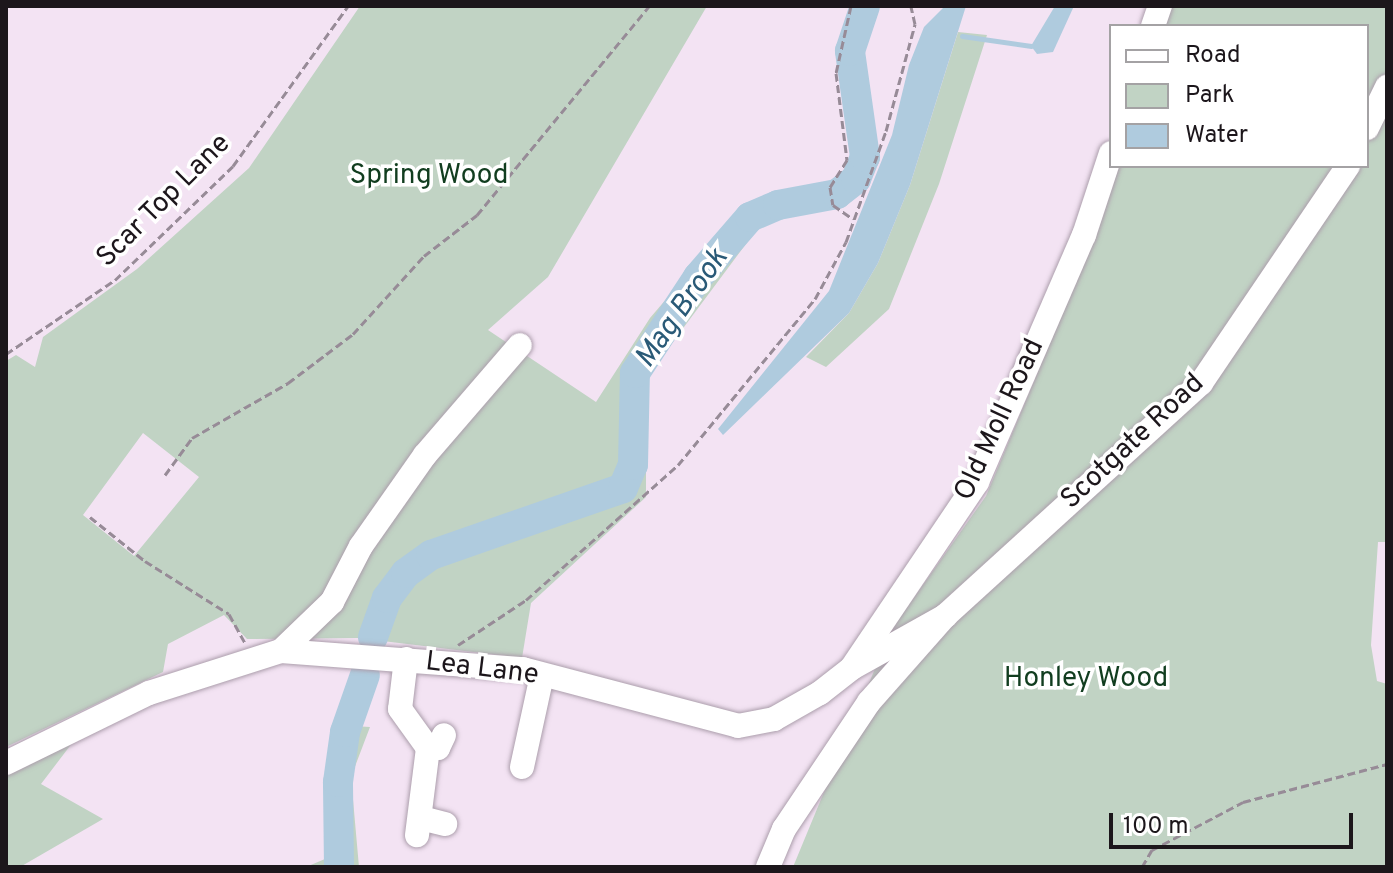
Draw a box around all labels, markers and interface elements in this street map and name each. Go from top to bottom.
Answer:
legend [1109,24,1369,168]
text: Road [1185,41,1241,71]
text: Park [1185,81,1235,111]
text: Water [1185,121,1248,151]
street label: Scar Top Lane [90,127,238,275]
park label: Spring Wood [349,159,509,193]
water label: Mag Brook [629,242,737,376]
street label: Old Moll Road [948,334,1052,506]
street label: Scotgate Road [1055,367,1211,517]
street label: Lea Lane [423,645,541,693]
park label: Honley Wood [1004,662,1168,696]
scale bar [1113,797,1357,847]
text: 100 m [1123,812,1189,842]

